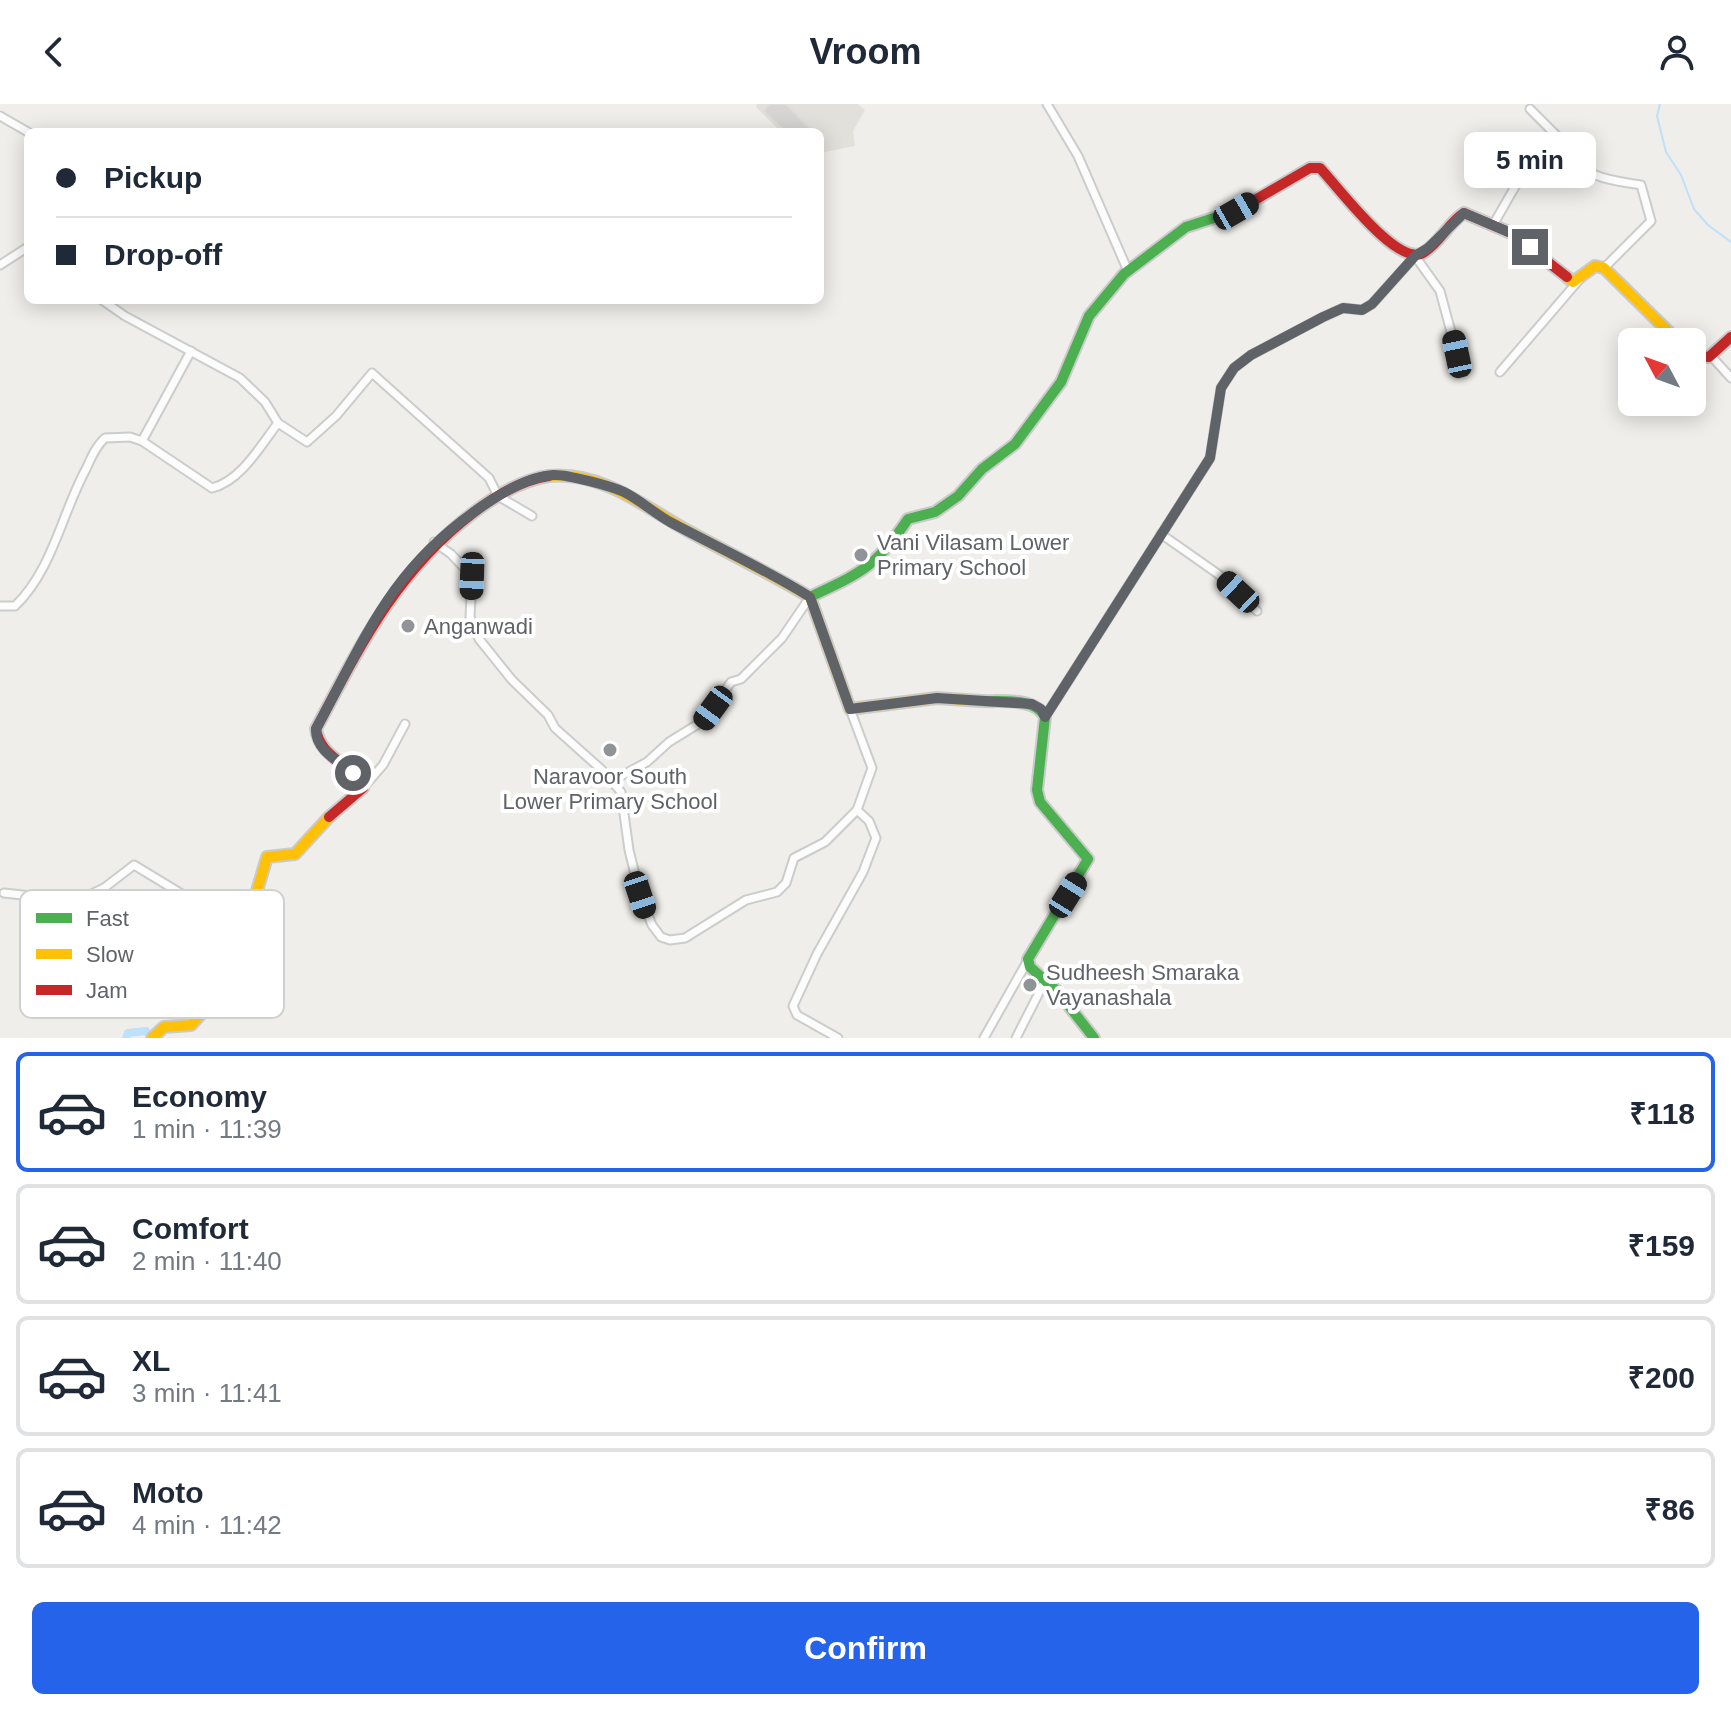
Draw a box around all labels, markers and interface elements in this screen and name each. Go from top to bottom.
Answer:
icon: back [32,30,76,74]
icon: person [1655,30,1699,74]
text: Vroom [809,31,922,72]
callout: 5 min [1464,131,1596,187]
text: 5 min [1496,145,1564,175]
text: Pickup [104,161,202,194]
car [1209,189,1263,233]
route end [1512,229,1548,265]
text: Drop-off [104,238,222,271]
car [1440,328,1474,380]
north arrow [1618,328,1706,416]
map controls [1618,328,1706,416]
place label: Vani Vilasam Lower Primary School [877,530,1069,580]
marker: Vani Vilasam Lower Primary School [852,546,870,564]
car [459,552,485,600]
car [1212,567,1264,617]
place label: Anganwadi [424,614,533,639]
marker: Anganwadi [399,617,417,635]
car [689,682,737,734]
marker: Naravoor South Lower Primary School [601,741,619,759]
route start [335,755,371,791]
place label: Naravoor South Lower Primary School [502,764,718,814]
car [621,868,659,922]
car [1045,868,1091,922]
legend [20,890,284,1018]
text: Fast [86,906,129,931]
text: Slow [86,942,134,967]
place label: Sudheesh Smaraka Vayanashala [1046,960,1240,1010]
marker: Sudheesh Smaraka Vayanashala [1021,976,1039,994]
text: Jam [86,978,128,1003]
icon: car [36,1076,108,1148]
text: Economy [132,1080,267,1113]
text: ₹118 [1629,1097,1695,1130]
text: 1 min · 11:39 [132,1114,282,1144]
icon: car [36,1208,108,1280]
text: Comfort [132,1212,249,1245]
text: ₹159 [1628,1229,1695,1262]
text: 2 min · 11:40 [132,1246,282,1276]
icon: car [36,1340,108,1412]
text: XL [132,1344,170,1377]
text: ₹200 [1628,1361,1695,1394]
text: 3 min · 11:41 [132,1378,282,1408]
icon: car [36,1472,108,1544]
text: Moto [132,1476,204,1509]
text: ₹86 [1644,1493,1695,1526]
text: 4 min · 11:42 [132,1510,282,1540]
button: Confirm [32,1602,1699,1694]

